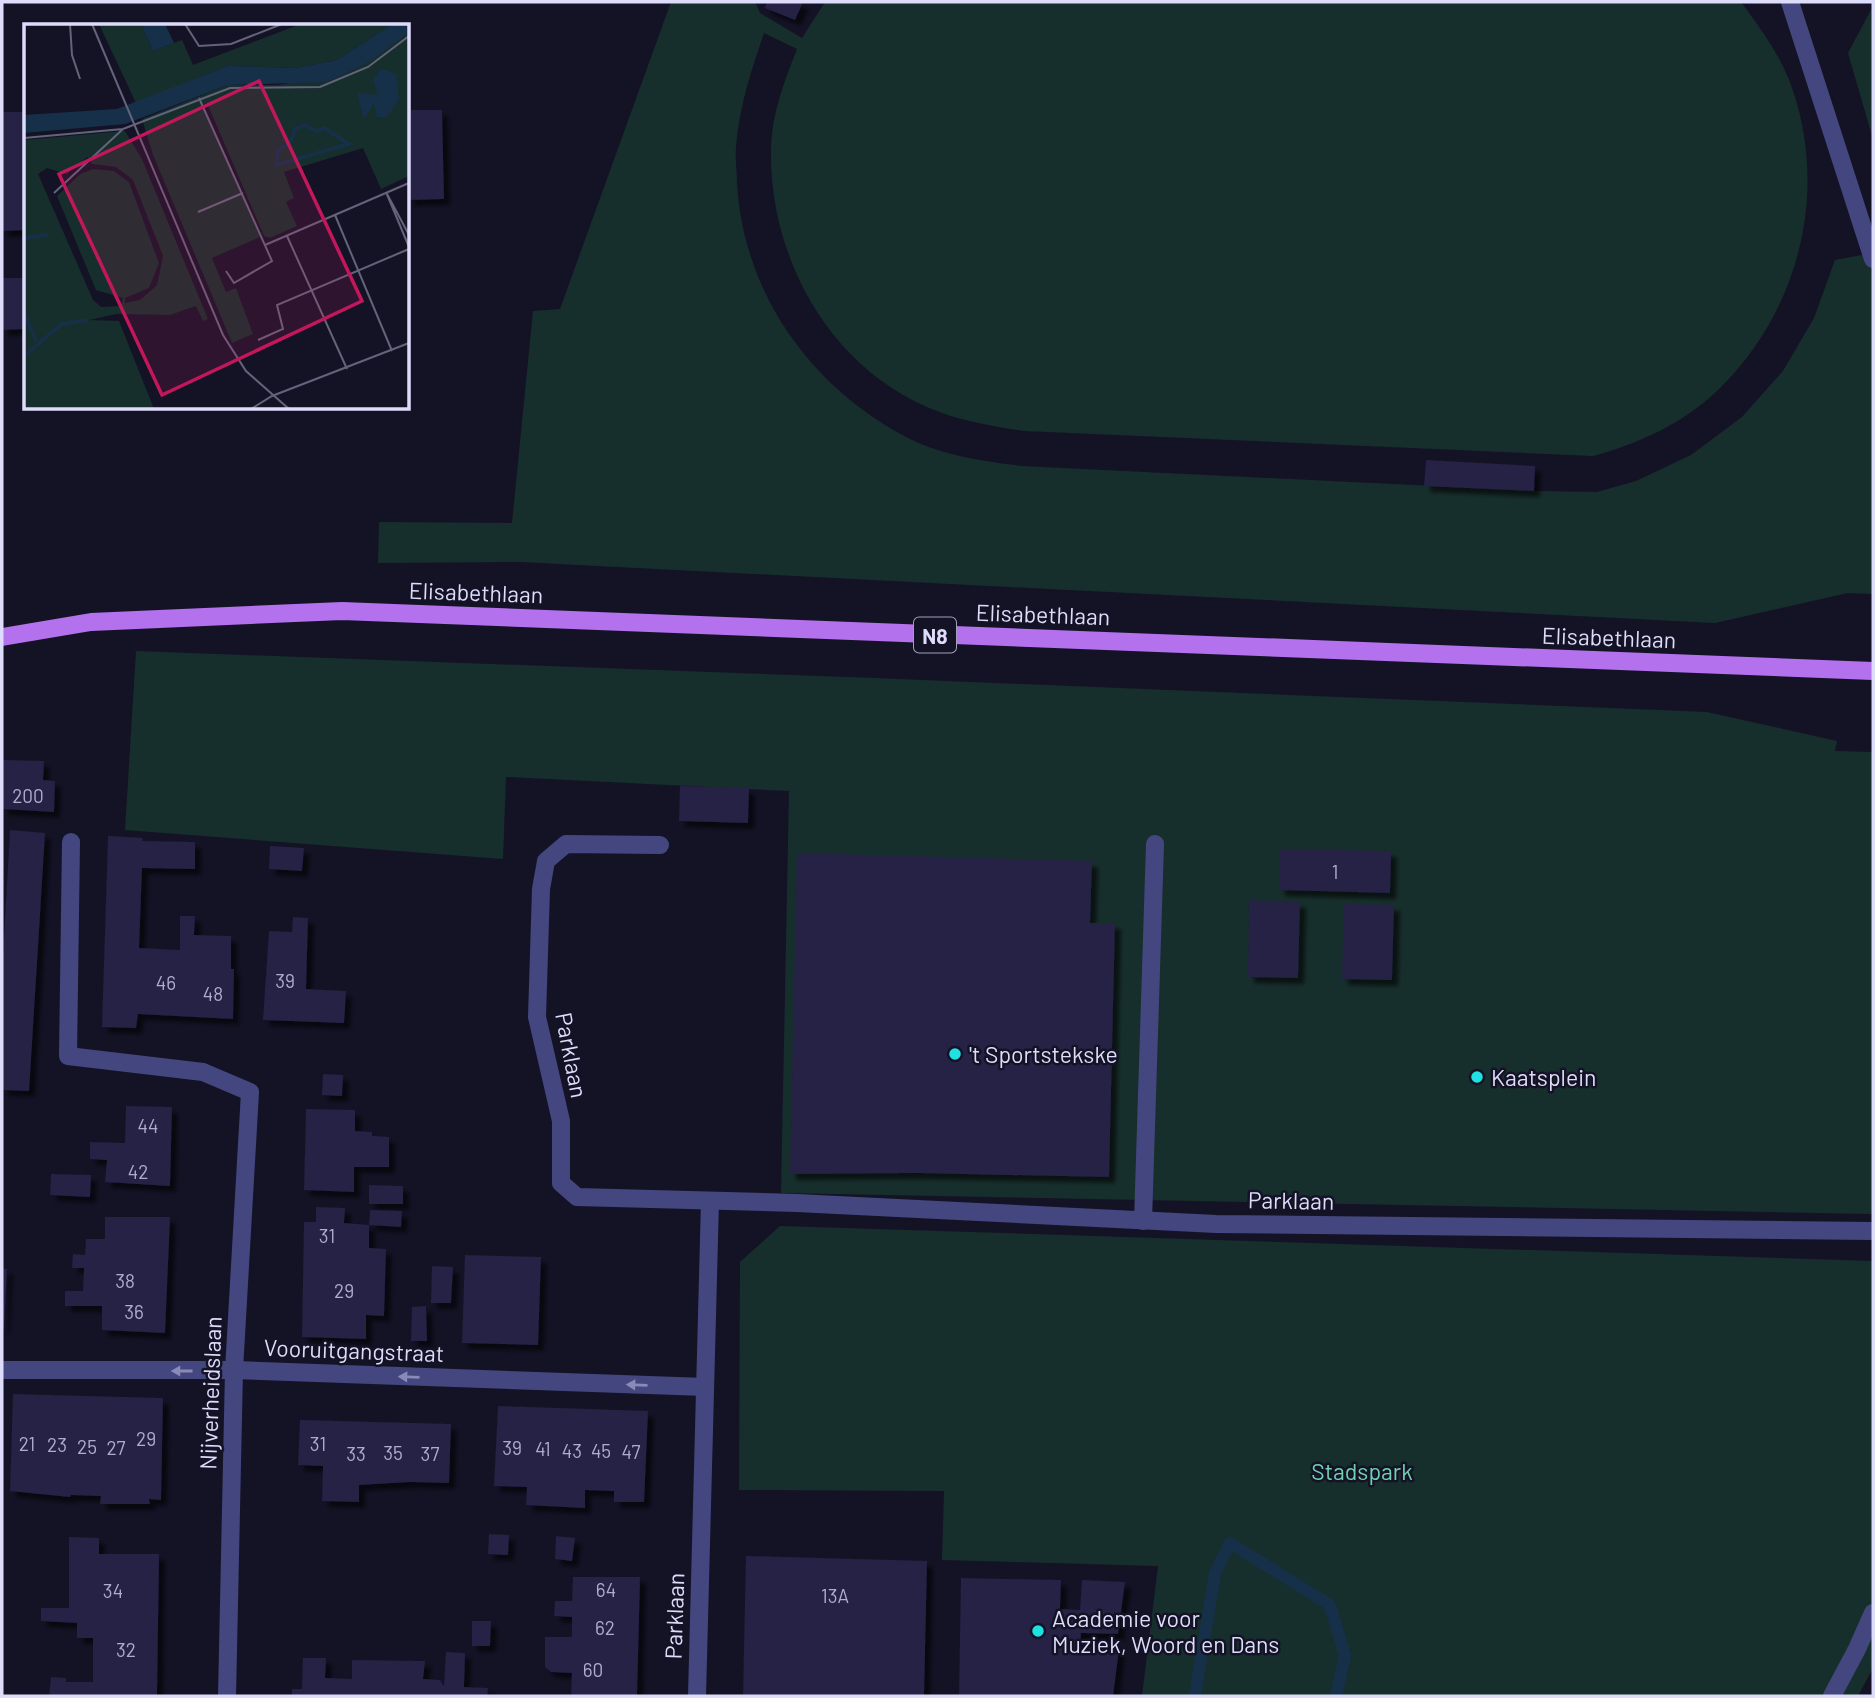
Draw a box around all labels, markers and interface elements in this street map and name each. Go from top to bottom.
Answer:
inset map [24,24,410,410]
street label: Elisabethlaan [408,576,544,608]
street label: Elisabethlaan [975,598,1111,630]
road number: N8 [914,618,956,652]
street label: Elisabethlaan [1541,621,1677,653]
house number: 200 [12,784,44,807]
house number: 1 [1332,860,1338,883]
house number: 39 [275,969,295,992]
house number: 46 [156,971,176,994]
house number: 48 [203,982,223,1005]
street label: Parklaan [550,1010,594,1100]
place label: 't Sportstekske [969,1040,1118,1068]
marker: 't Sportstekske [947,1046,963,1062]
place label: Kaatsplein [1491,1063,1596,1091]
marker: Kaatsplein [1469,1069,1485,1085]
house number: 44 [138,1114,158,1137]
house number: 42 [128,1160,148,1183]
street label: Parklaan [1248,1185,1334,1215]
house number: 31 [319,1224,335,1247]
house number: 38 [115,1269,135,1292]
house number: 29 [334,1279,354,1302]
house number: 36 [124,1300,144,1323]
street label: Nijverheidslaan [193,1316,227,1470]
street label: Vooruitgangstraat [263,1333,445,1367]
one-way arrow [171,1365,193,1377]
one-way arrow [398,1371,420,1382]
one-way arrow [626,1379,648,1391]
house number: 29 [136,1427,156,1450]
house number: 21 [19,1432,35,1455]
house number: 31 [310,1432,326,1455]
house number: 23 [47,1433,67,1456]
house number: 25 [77,1435,97,1458]
house number: 27 [106,1436,126,1459]
house number: 39 [502,1436,522,1459]
house number: 41 [535,1437,551,1460]
house number: 43 [562,1439,582,1462]
house number: 45 [591,1439,611,1462]
house number: 47 [622,1440,640,1463]
house number: 35 [383,1441,403,1464]
house number: 33 [346,1442,366,1465]
house number: 37 [421,1442,439,1465]
park label: Stadspark [1311,1457,1413,1485]
street label: Parklaan [659,1572,689,1660]
house number: 64 [596,1578,616,1601]
house number: 34 [103,1579,123,1602]
house number: 13A [821,1584,849,1607]
place label: Academie voor Muziek, Woord en Dans [1052,1604,1279,1658]
house number: 62 [595,1616,615,1639]
marker: Academie voor Muziek, Woord en Dans [1030,1623,1046,1639]
house number: 32 [116,1638,136,1661]
house number: 60 [583,1658,603,1681]

